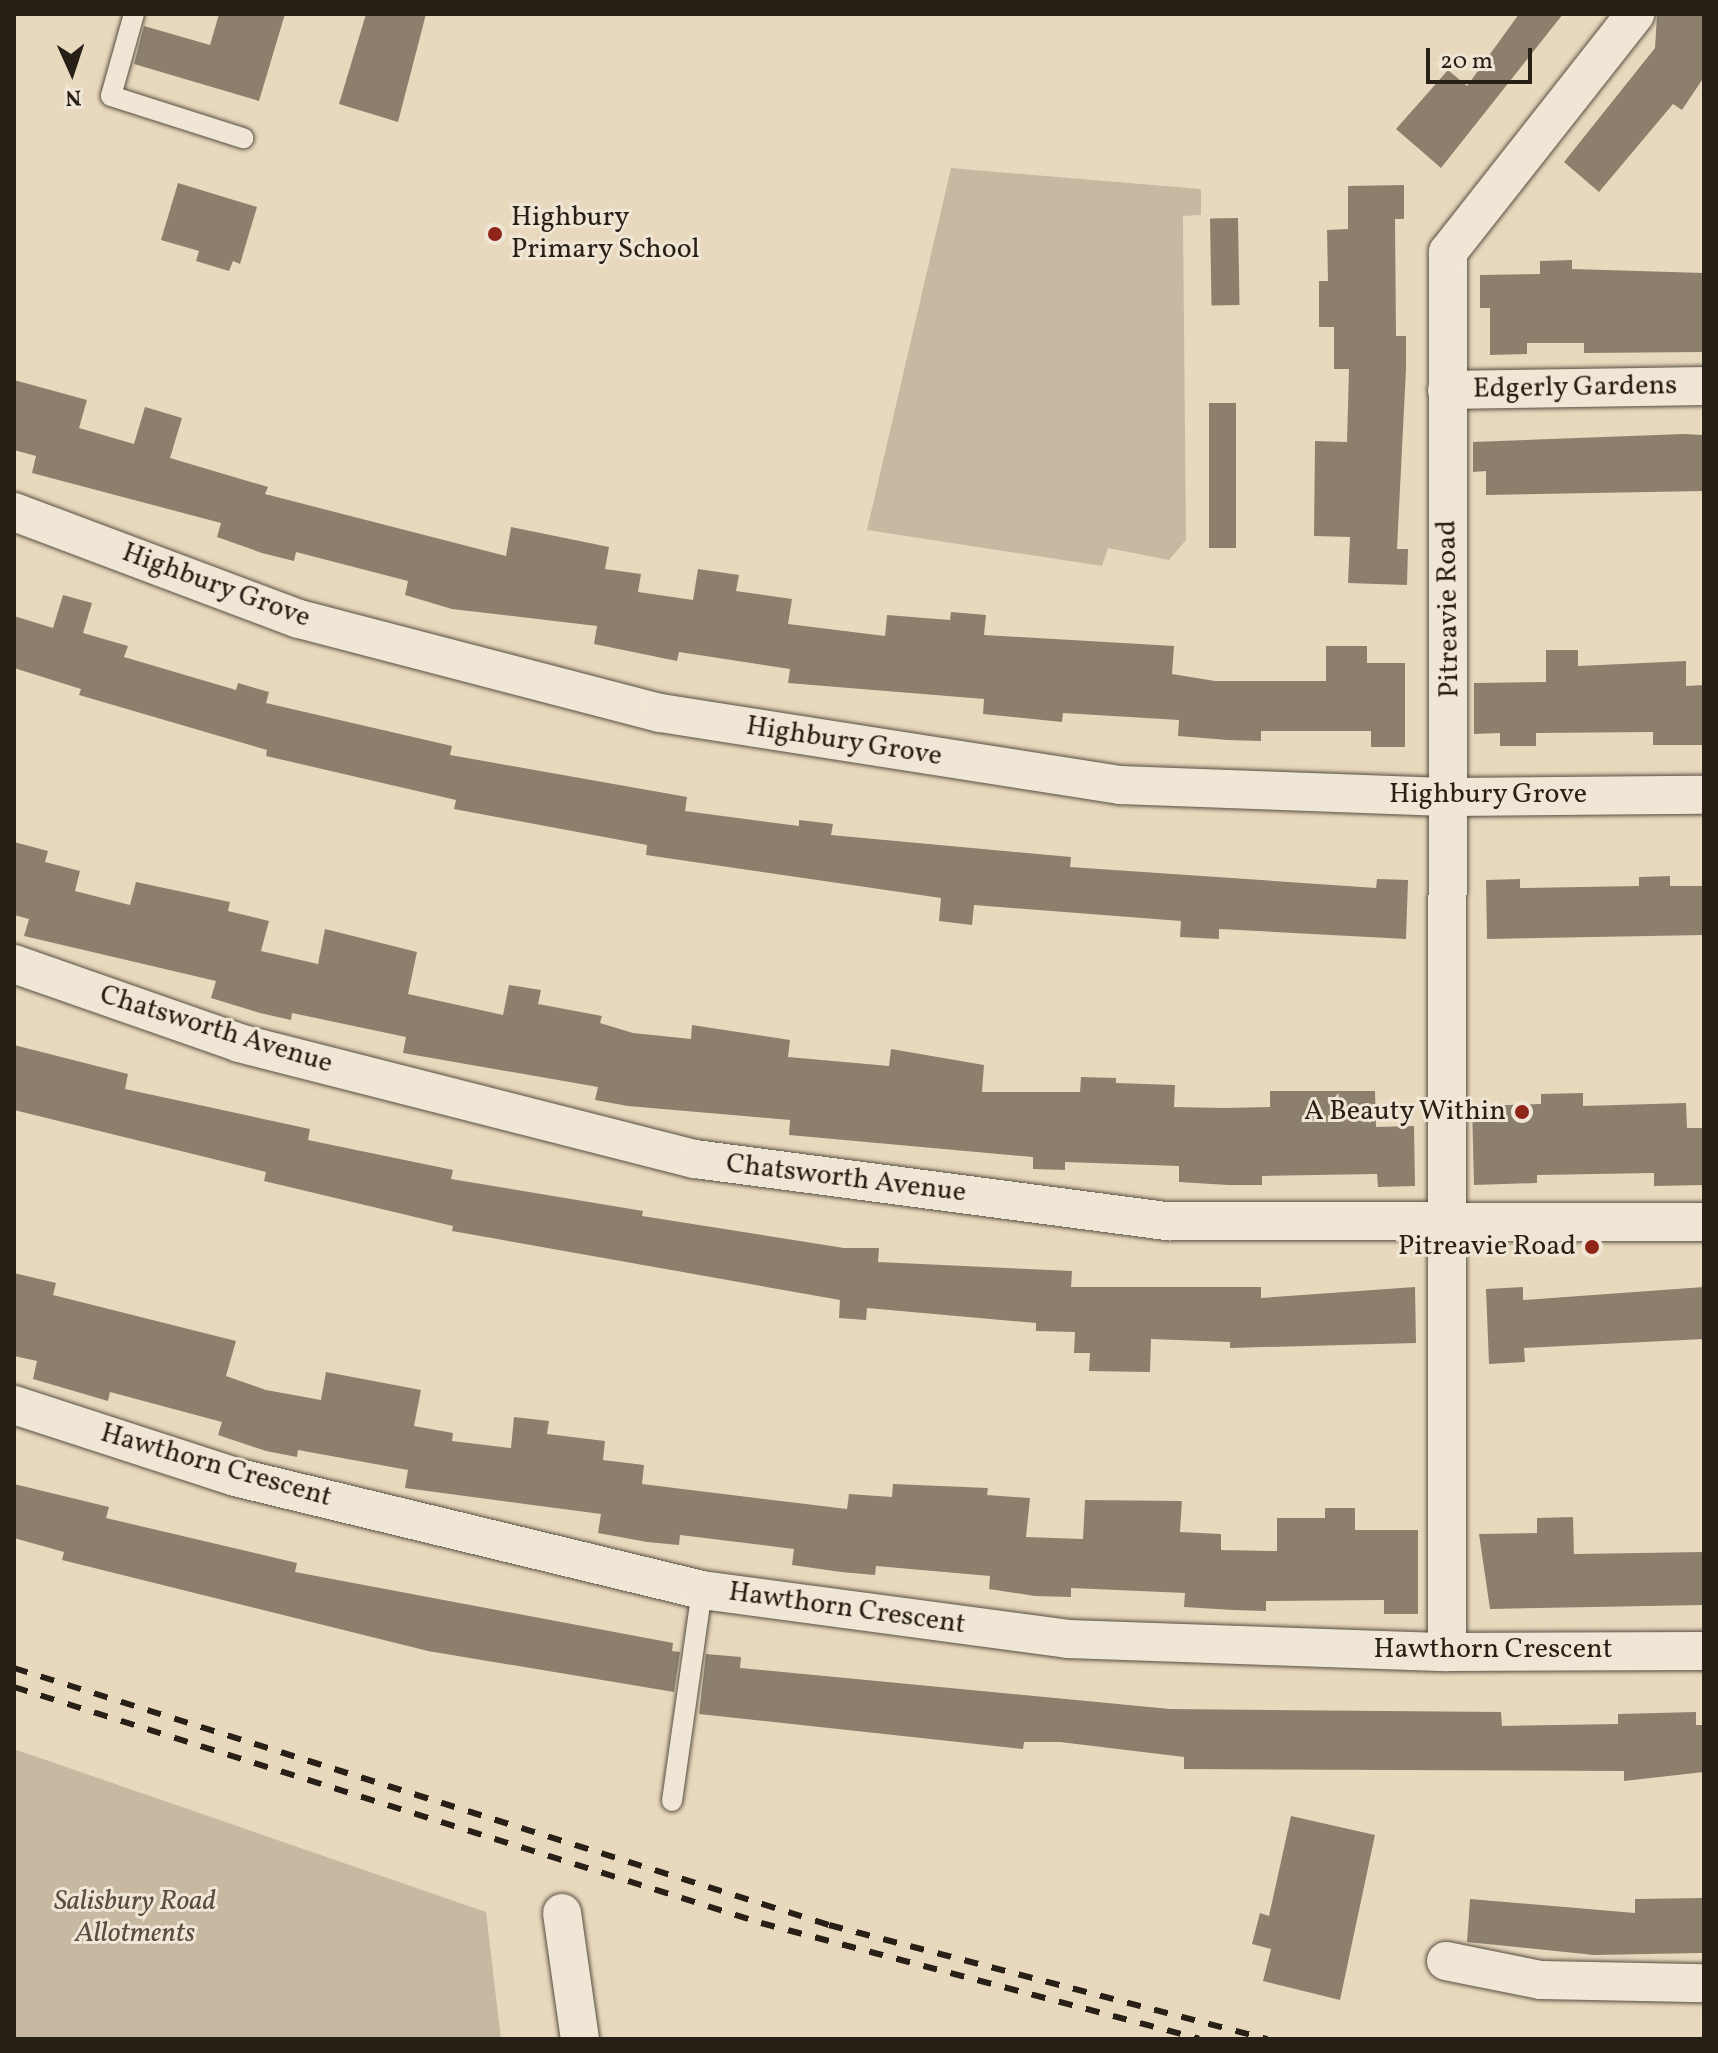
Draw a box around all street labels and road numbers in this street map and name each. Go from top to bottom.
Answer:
street label: Edgerly Gardens [1472,369,1678,407]
street label: Pitreavie Road [1431,520,1467,698]
street label: Highbury Grove [117,536,315,636]
street label: Highbury Grove [743,710,945,774]
street label: Highbury Grove [1389,778,1587,812]
street label: Chatsworth Avenue [96,979,336,1081]
street label: Chatsworth Avenue [724,1148,968,1210]
street label: Hawthorn Crescent [97,1417,335,1515]
street label: Hawthorn Crescent [726,1576,968,1642]
street label: Hawthorn Crescent [1374,1633,1612,1667]

